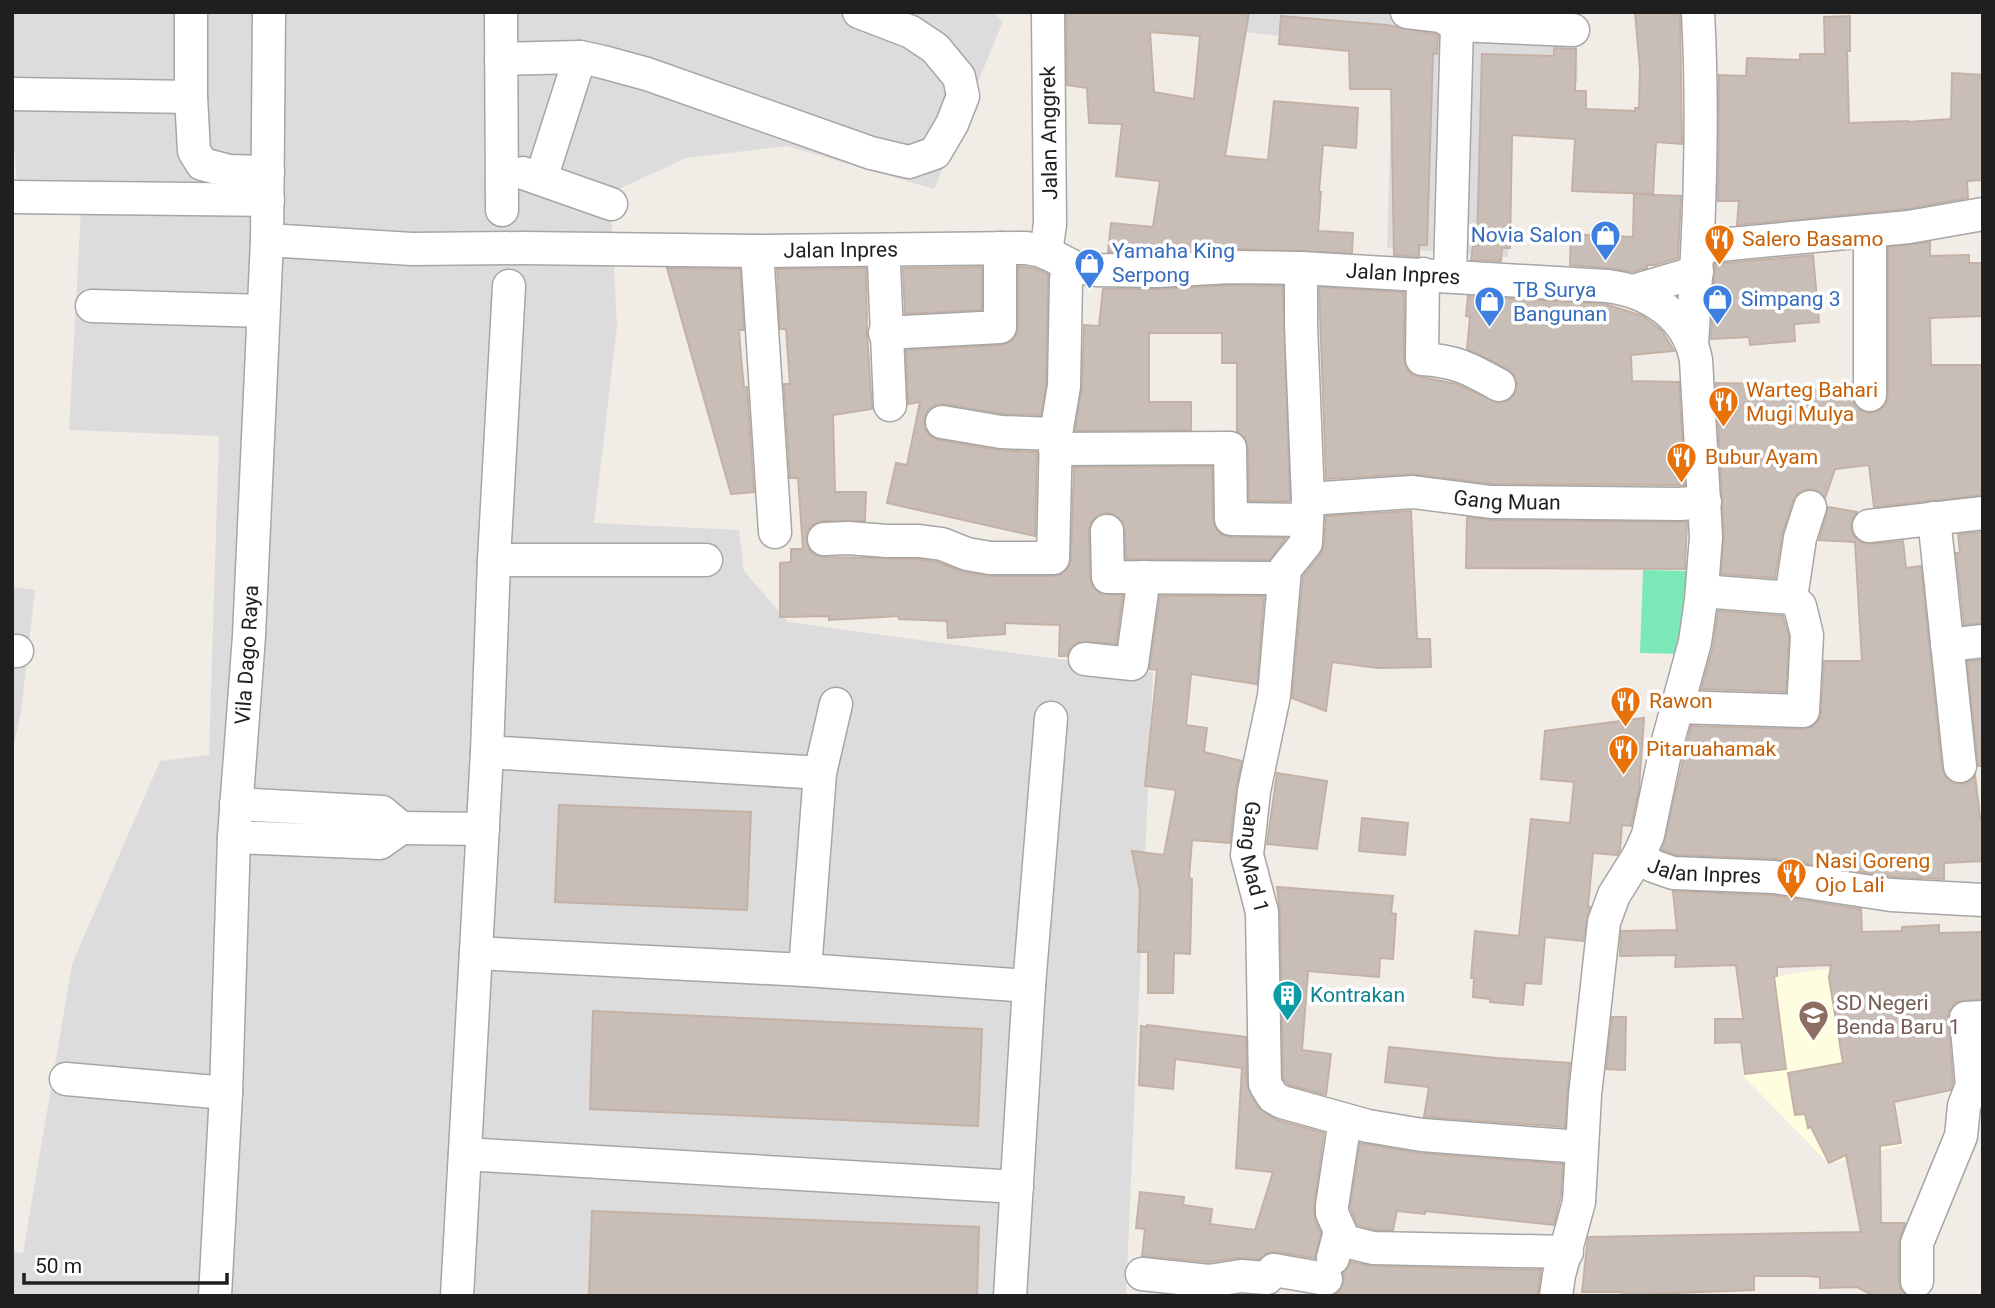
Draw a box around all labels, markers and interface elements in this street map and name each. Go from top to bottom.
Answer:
street label: Jalan Anggrek [1036,65,1062,200]
shop icon: Novia Salon [1588,218,1622,262]
restaurant icon: Salero Basamo [1702,222,1736,266]
place label: Novia Salon [1471,223,1582,247]
place label: Salero Basamo [1742,227,1883,251]
street label: Jalan Inpres [783,237,898,263]
place label: Yamaha King Serpong [1112,239,1235,287]
shop icon: Yamaha King Serpong [1072,246,1106,290]
street label: Jalan Inpres [1345,259,1461,289]
place label: TB Surya Bangunan [1513,278,1607,326]
shop icon: Simpang 3 [1701,282,1735,326]
shop icon: TB Surya Bangunan [1473,285,1507,329]
place label: Simpang 3 [1741,287,1841,311]
place label: Warteg Bahari Mugi Mulya [1746,378,1878,426]
restaurant icon: Warteg Bahari Mugi Mulya [1706,385,1740,429]
restaurant icon: Bubur Ayam [1665,440,1699,484]
place label: Bubur Ayam [1705,445,1818,469]
street label: Gang Muan [1452,485,1561,515]
street label: Vila Dago Raya [230,585,263,726]
restaurant icon: Rawon [1609,684,1643,728]
place label: Rawon [1649,689,1713,713]
restaurant icon: Pitaruahamak [1606,732,1640,776]
place label: Pitaruahamak [1646,737,1777,761]
street label: Gang Mad 1 [1235,800,1274,915]
place label: Nasi Goreng Ojo Lali [1815,849,1930,897]
street label: Jalan Inpres [1644,853,1762,888]
restaurant icon: Nasi Goreng Ojo Lali [1775,856,1809,900]
building icon: Kontrakan [1270,978,1304,1022]
place label: Kontrakan [1310,983,1405,1007]
place label: SD Negeri Benda Baru 1 [1836,991,1961,1039]
school or university icon: SD Negeri Benda Baru 1 [1796,998,1830,1042]
scale bar [24,1242,228,1286]
text: 50 m [35,1254,82,1278]

